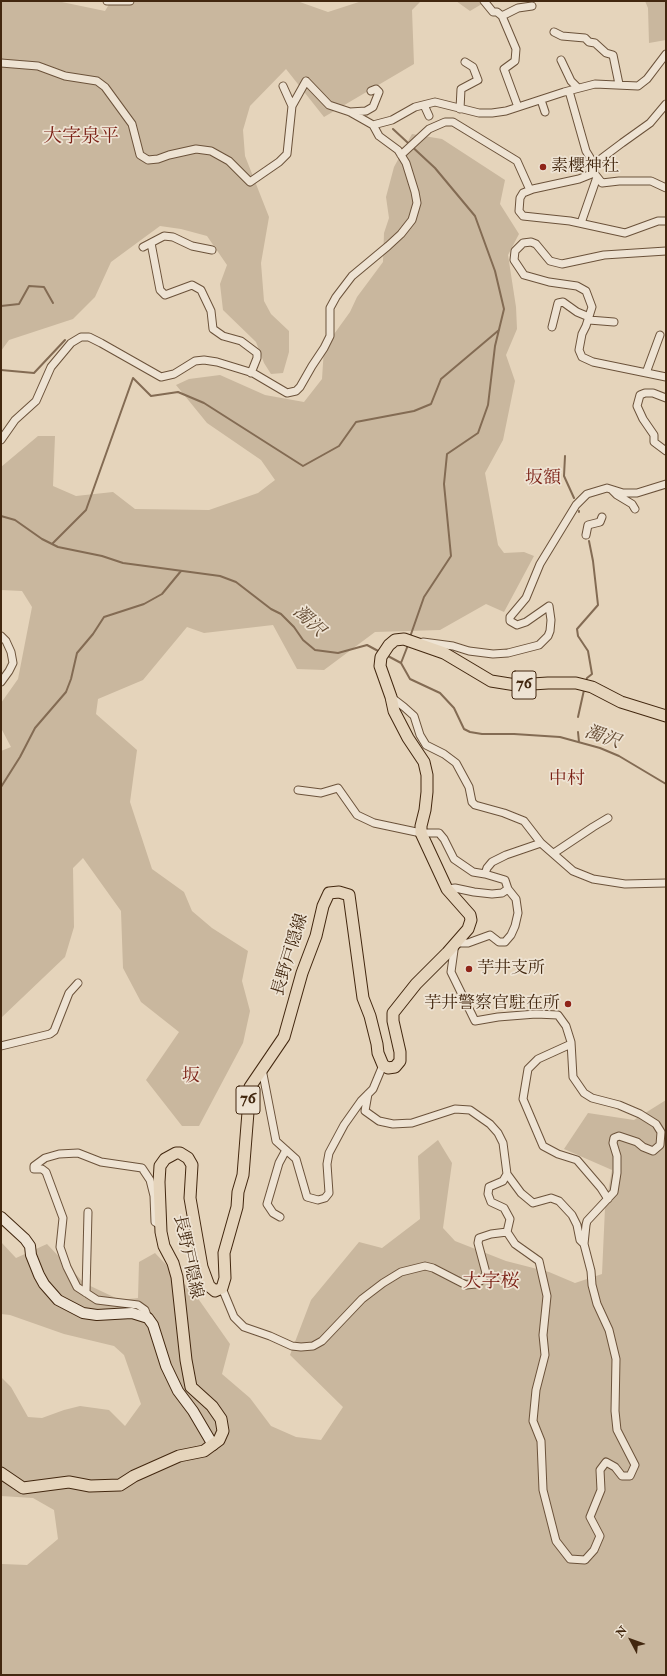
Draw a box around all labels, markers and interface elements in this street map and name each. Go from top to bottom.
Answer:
district label: 大字泉平 [43,127,119,149]
place label: 素櫻神社 [551,157,619,177]
marker: 素櫻神社 [538,162,548,172]
district label: 坂額 [525,468,561,490]
water label: 濁沢 [287,602,329,642]
road number: 76 [512,671,536,699]
water label: 濁沢 [581,722,623,754]
district label: 中村 [549,769,585,791]
street label: 長野戸隠線 [269,911,313,999]
place label: 芋井支所 [477,959,545,979]
marker: 芋井支所 [464,964,474,974]
place label: 芋井警察官駐在所 [424,994,560,1014]
marker: 芋井警察官駐在所 [563,999,573,1009]
district label: 坂 [182,1066,200,1088]
road number: 76 [236,1086,260,1114]
street label: 長野戸隠線 [168,1213,206,1301]
district label: 大字桜 [463,1272,519,1294]
north arrow [611,1620,651,1660]
text: N [613,1624,630,1640]

